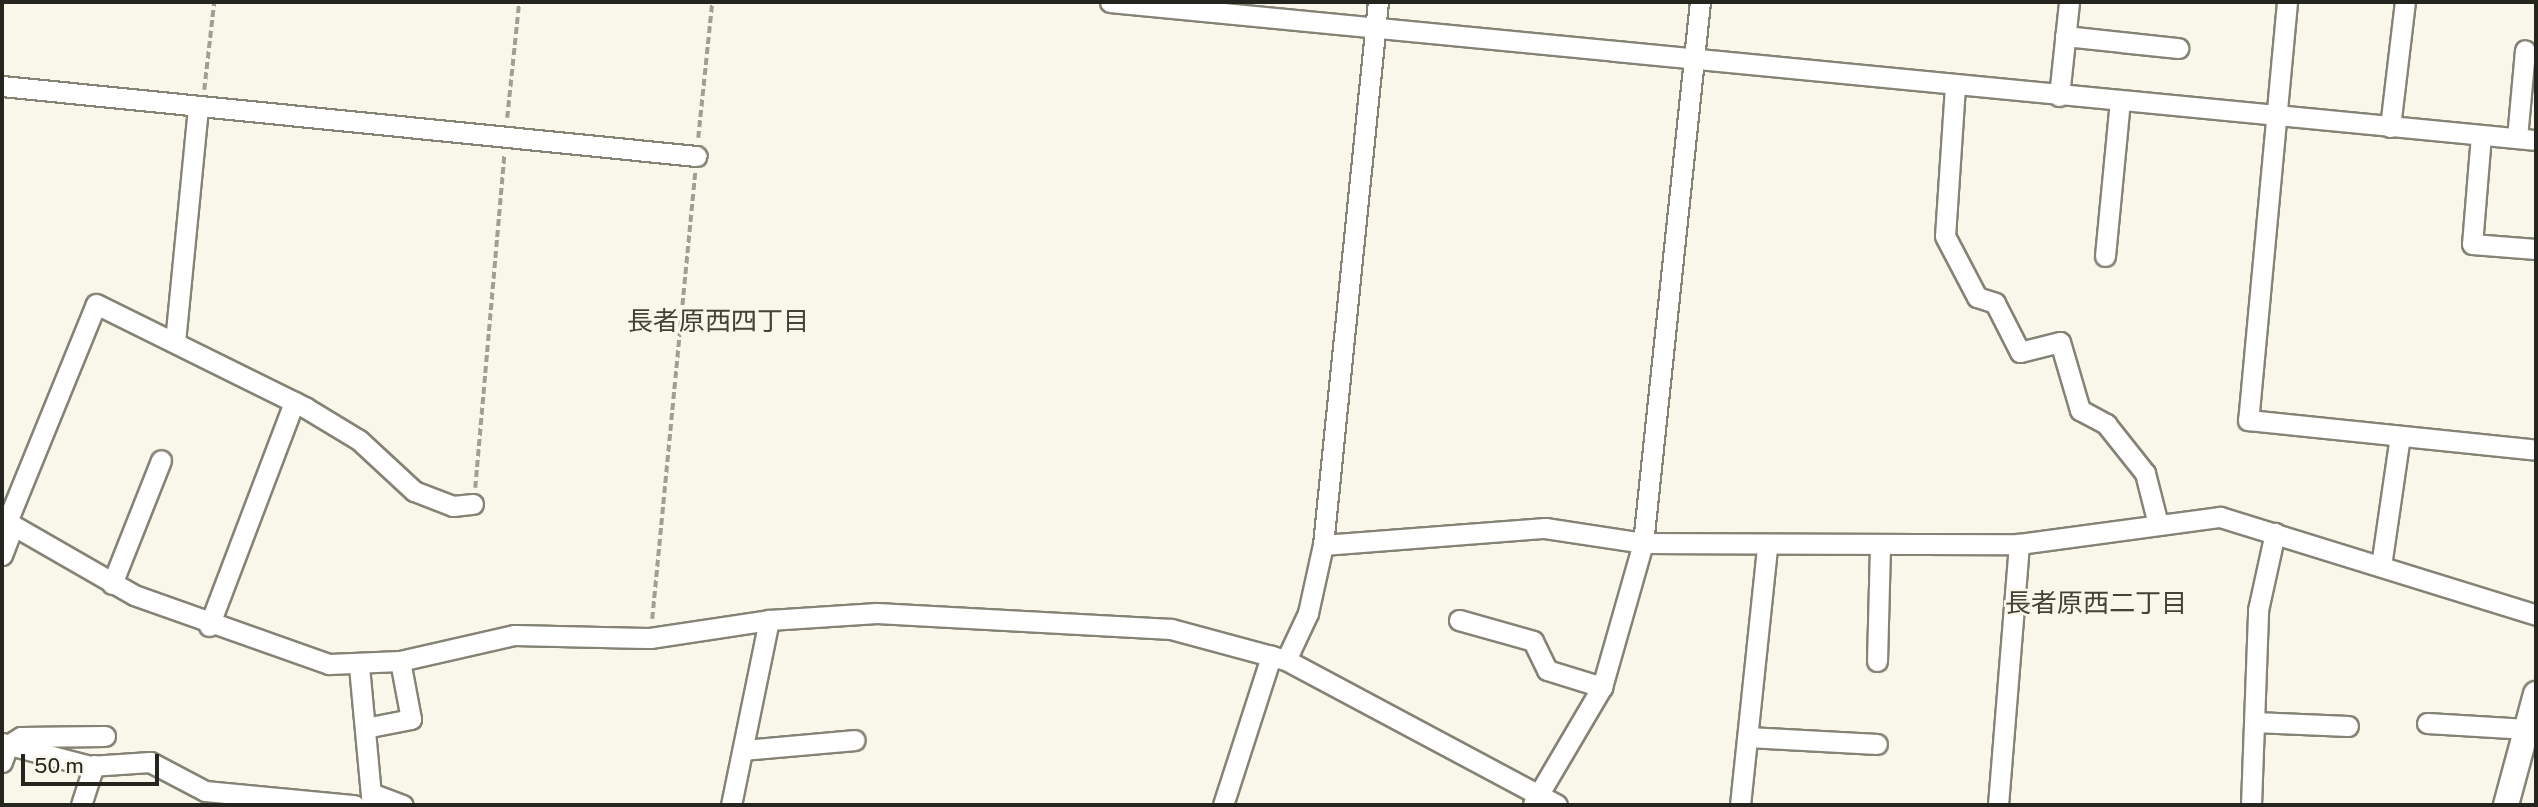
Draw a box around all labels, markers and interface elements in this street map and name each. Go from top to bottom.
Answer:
district label: 長者原西四丁目 [627,305,809,337]
district label: 長者原西二丁目 [2005,587,2187,619]
scale bar [24,740,163,784]
text: 50 m [34,753,84,778]

